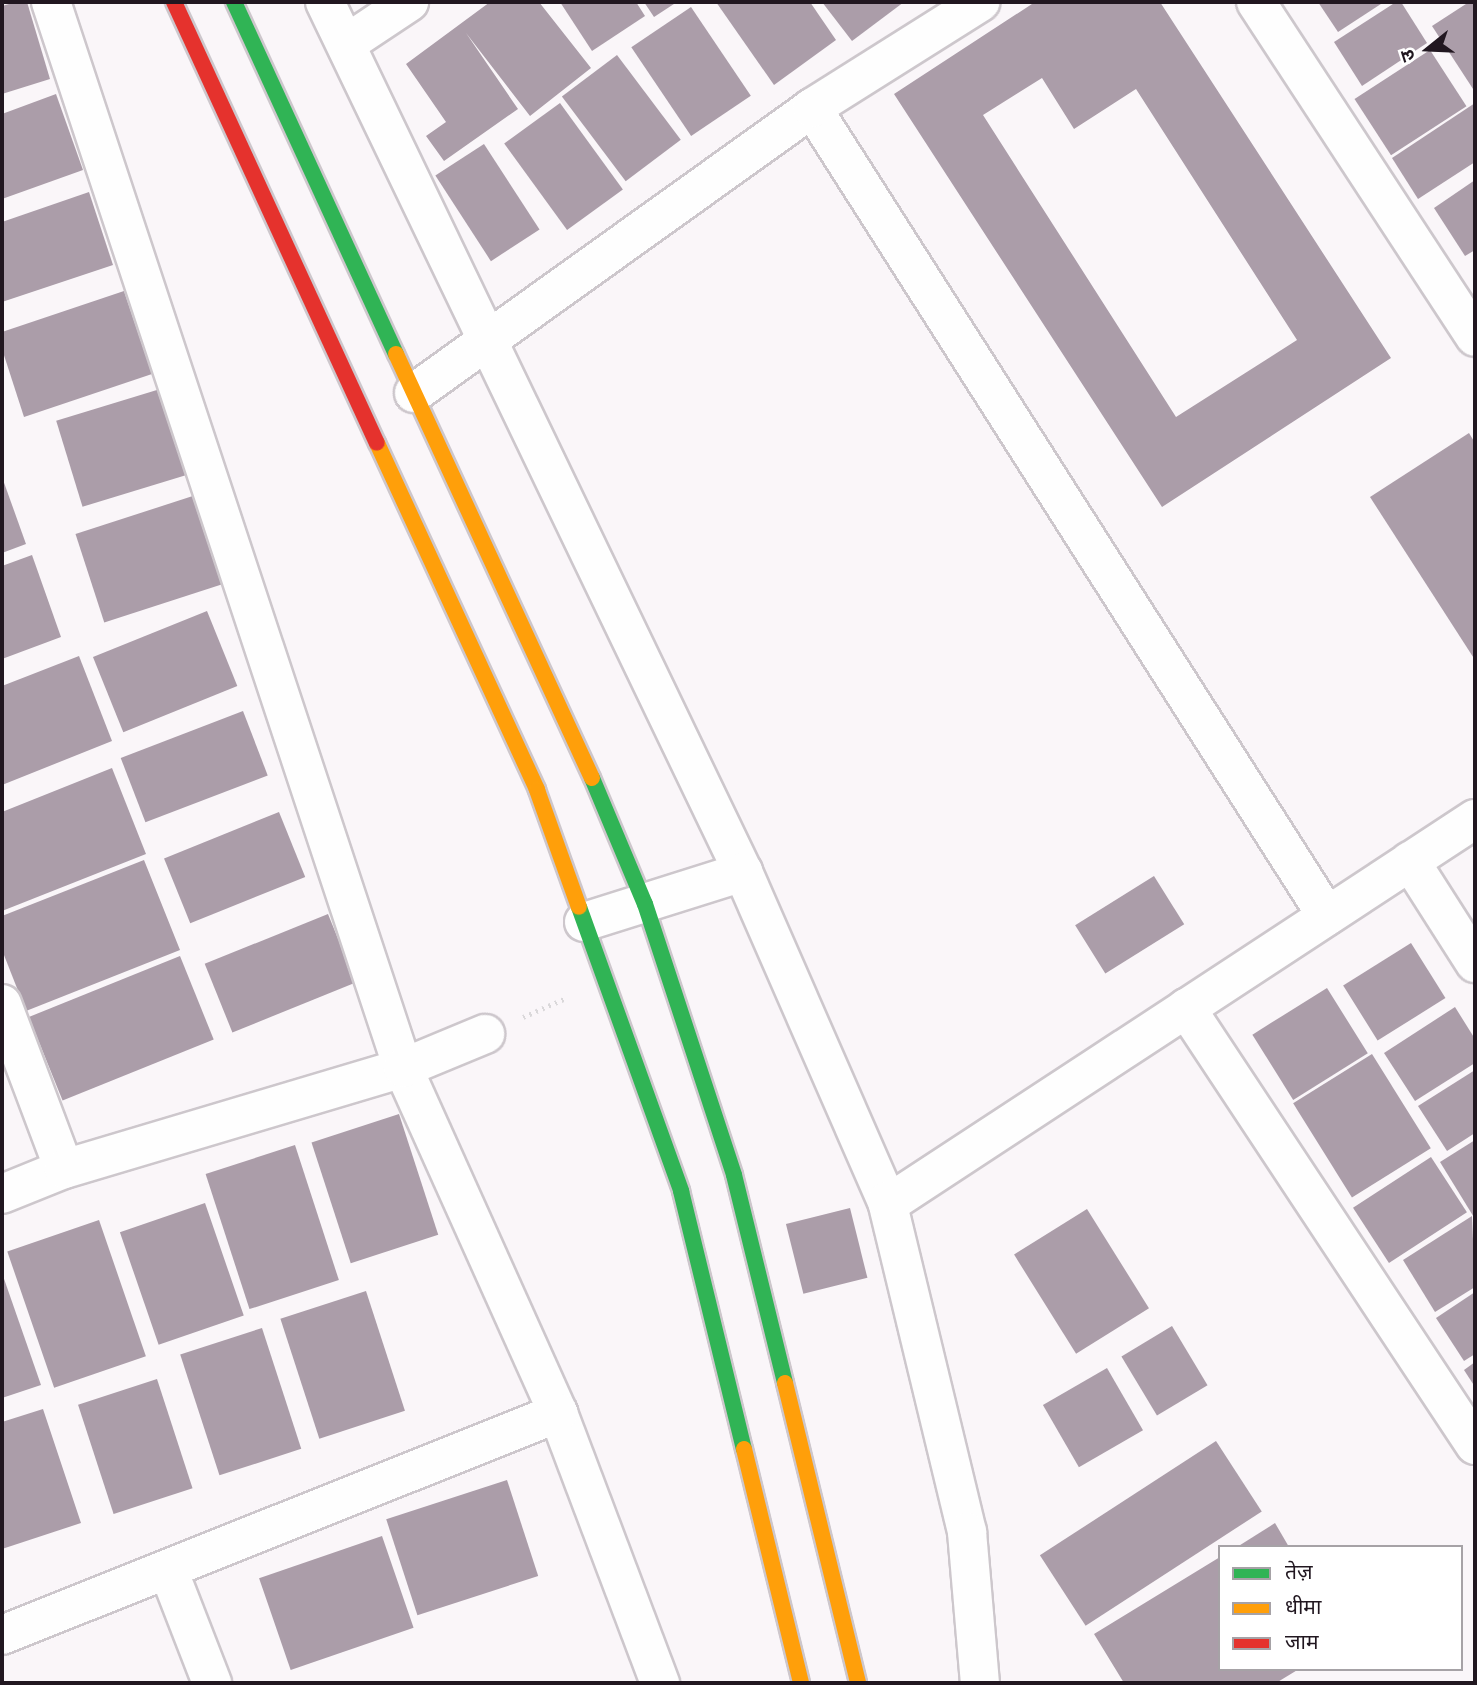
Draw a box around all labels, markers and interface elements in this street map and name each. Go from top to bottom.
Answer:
north arrow [1393,14,1463,84]
text: उ [1395,47,1420,64]
legend [1218,1545,1463,1671]
text: तेज़ [1285,1559,1313,1585]
text: धीमा [1285,1594,1321,1620]
text: जाम [1285,1629,1319,1655]

